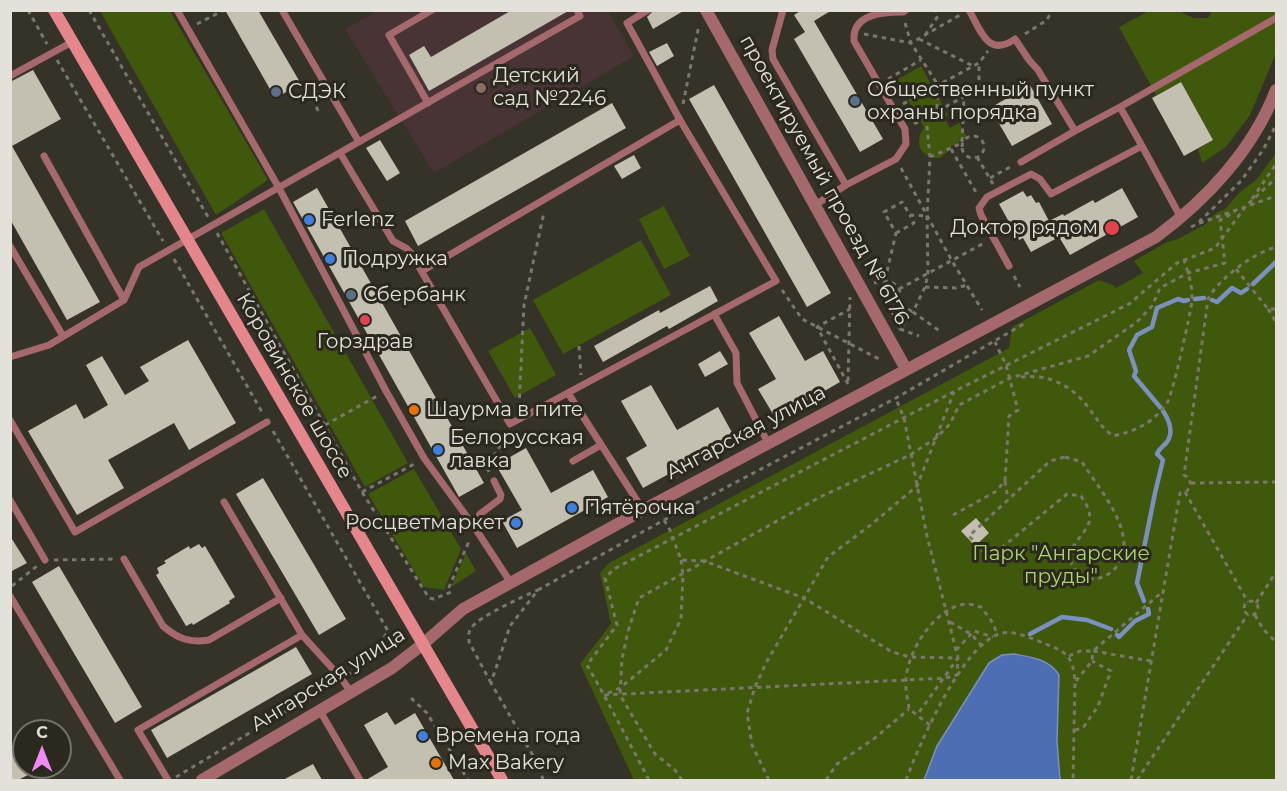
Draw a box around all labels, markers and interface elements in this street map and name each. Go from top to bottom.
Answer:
street label: проектируемый проезд № 6176 [734,31,914,329]
place label: Детский сад №2246 [493,64,606,111]
place label: Общественный пункт охраны порядка [867,78,1094,125]
place label: СДЭК [288,80,346,104]
marker: Детский сад №2246 [474,81,488,95]
marker: СДЭК [269,85,283,99]
marker: Общественный пункт охраны порядка [848,94,862,108]
place label: Ferlenz [321,208,394,232]
marker: Ferlenz [302,213,316,227]
place label: Доктор рядом [951,216,1098,240]
marker: Доктор рядом [1103,219,1121,237]
place label: Подружка [342,247,448,271]
marker: Подружка [323,252,337,266]
place label: Сбербанк [363,283,466,307]
marker: Сбербанк [344,288,358,302]
street label: Коровинское шоссе [231,289,357,483]
marker: Горздрав [358,313,372,327]
place label: Горздрав [317,330,413,354]
street label: Ангарская улица [662,381,830,485]
place label: Шаурма в пите [426,398,583,422]
marker: Шаурма в пите [407,403,421,417]
place label: Белорусская лавка [450,426,584,473]
marker: Белорусская лавка [431,443,445,457]
place label: Пятёрочка [584,496,695,520]
marker: Пятёрочка [565,501,579,515]
place label: Росцветмаркет [345,511,504,535]
marker: Росцветмаркет [509,516,523,530]
park label: Парк "Ангарские пруды" [972,542,1150,589]
street label: Ангарская улица [246,623,410,737]
north arrow [12,719,72,779]
text: С [36,723,48,742]
place label: Времена года [435,724,581,748]
marker: Времена года [416,729,430,743]
place label: Max Bakery [448,751,564,775]
marker: Max Bakery [429,756,443,770]

